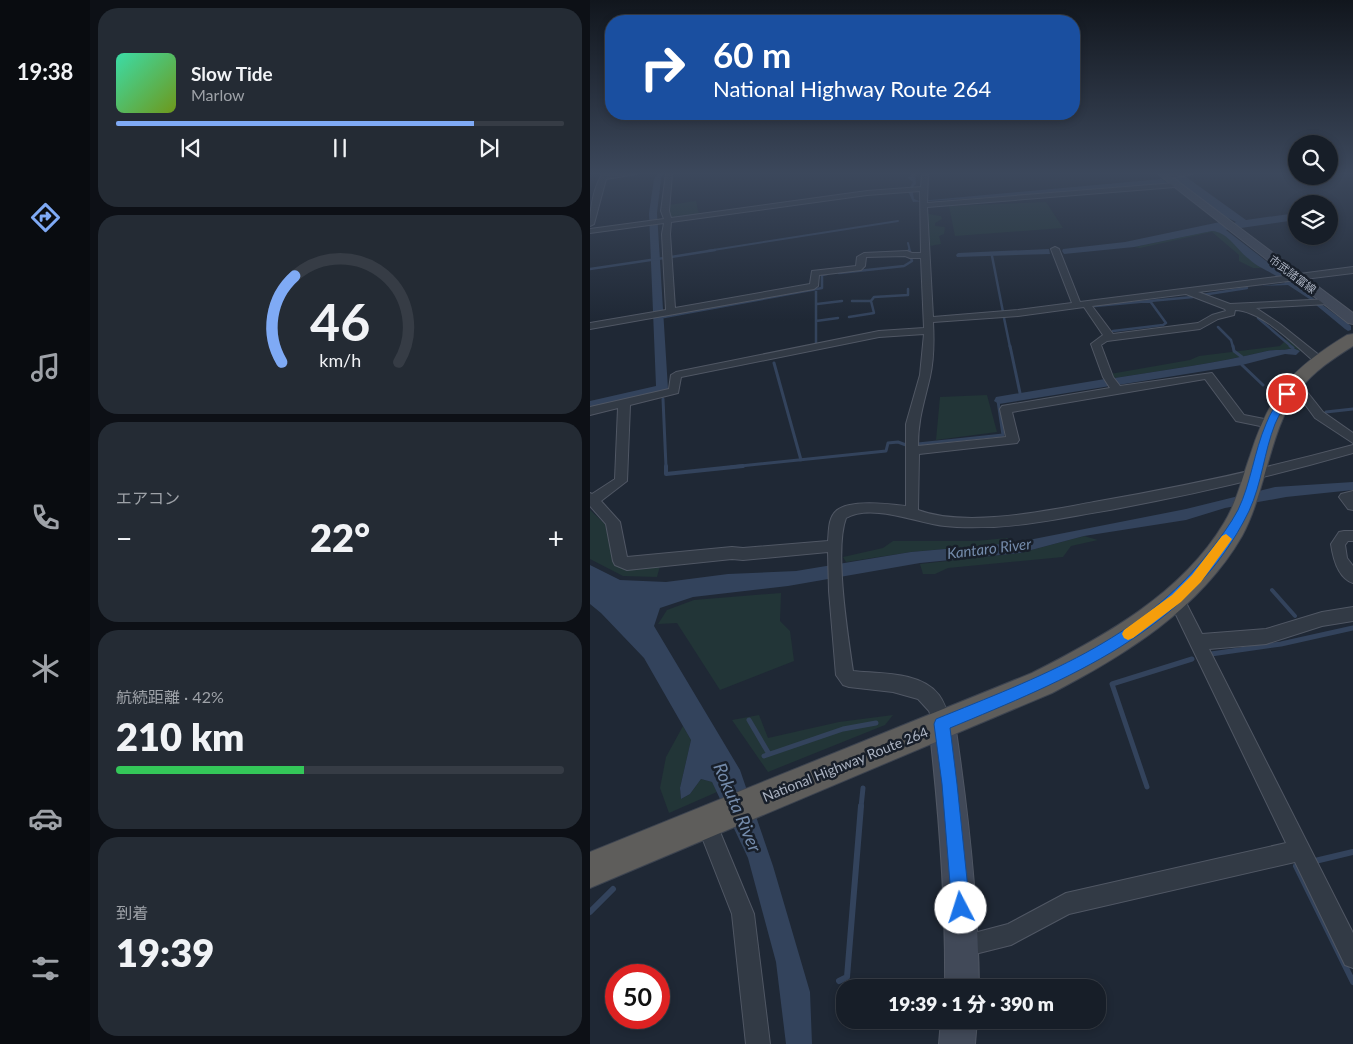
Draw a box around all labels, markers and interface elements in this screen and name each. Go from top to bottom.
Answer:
text: 60 m [713,33,791,75]
icon: right [630,35,695,100]
text: 19:38 [17,58,73,85]
text: Slow Tide [191,62,273,85]
text: National Highway Route 264 [713,75,991,102]
text: Marlow [191,85,245,104]
icon: previous [177,134,205,162]
icon: pause [326,134,354,162]
icon: next [475,134,503,162]
map controls [1288,135,1338,245]
button: search [1288,135,1338,185]
button: layers [1288,195,1338,245]
icon: directions [28,200,63,235]
street label: 市武諸富線 [1267,252,1319,296]
text: 46 [310,290,370,352]
text: km/h [319,349,361,371]
icon: music [28,350,63,385]
pin [1266,373,1308,415]
icon: arrive [1273,380,1301,408]
text: エアコン [116,488,180,507]
icon: phone [28,500,63,535]
text: 22° [310,514,370,560]
text: − [116,521,132,555]
text: + [548,521,564,555]
water label: Kantaro River [946,534,1033,562]
icon: climate [28,651,63,686]
text: 航続距離 · 42% [116,687,224,706]
text: 210 km [116,713,244,759]
street label: National Highway Route 264 [760,723,930,805]
water label: Rokuta River [709,759,767,856]
icon: car [28,801,63,836]
position arrow [934,881,986,933]
text: 到着 [116,903,148,922]
text: 19:39 [116,929,214,975]
icon: filters [28,951,63,986]
speed limit sign: 50 [605,964,670,1029]
text: 19:39 · 1 分 · 390 m [888,992,1054,1015]

